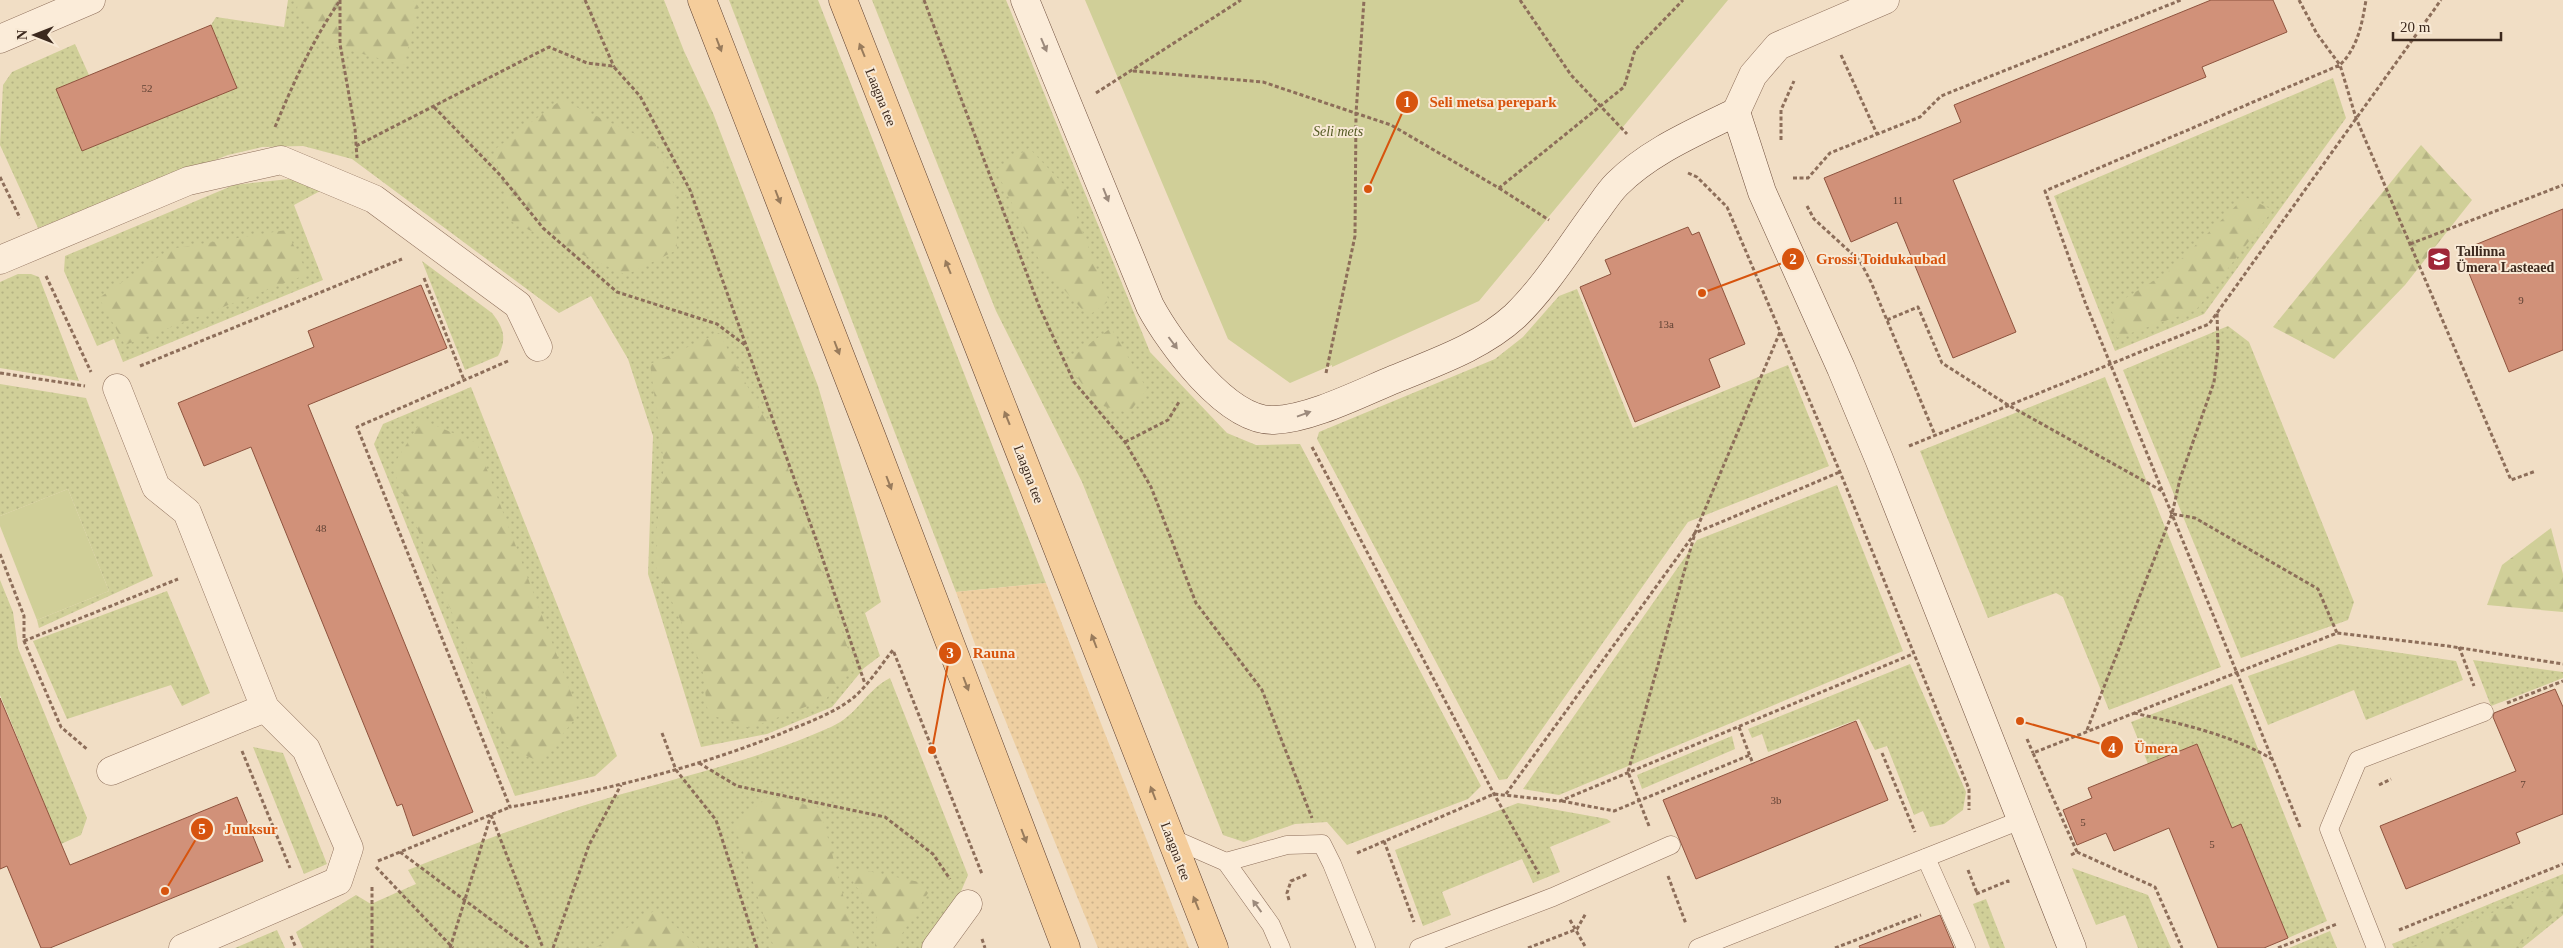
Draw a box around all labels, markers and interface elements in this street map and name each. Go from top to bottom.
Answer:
north arrow [10,10,60,60]
scale bar [2393,10,2500,42]
text: 20 m [2400,19,2431,35]
text: N [15,30,30,40]
one-way arrow [716,38,723,53]
one-way arrow [1040,38,1048,53]
one-way arrow [858,43,866,57]
street label: Laagna tee [862,66,899,128]
house number: 52 [142,82,153,94]
callout: Seli metsa perepark [1394,87,1567,117]
text: 1 [1403,94,1411,110]
text: Seli metsa perepark [1429,94,1557,110]
park label: Seli mets [1313,124,1364,139]
one-way arrow [1102,188,1110,202]
one-way arrow [774,190,782,205]
house number: 11 [1893,194,1903,206]
callout: Grossi Toidukaubad [1781,244,1956,274]
place label: Tallinna Ümera Lasteaed [2456,244,2555,275]
school or university icon: Tallinna Ümera Lasteaed [2426,246,2452,272]
text: 2 [1789,251,1797,267]
text: Grossi Toidukaubad [1816,251,1947,267]
one-way arrow [944,259,952,274]
house number: 9 [2518,294,2524,306]
house number: 13a [1658,318,1674,330]
one-way arrow [1168,336,1178,349]
one-way arrow [833,341,841,356]
one-way arrow [1003,410,1011,425]
one-way arrow [1297,410,1312,417]
street label: Laagna tee [1011,443,1046,505]
one-way arrow [886,476,893,491]
house number: 48 [316,522,327,534]
one-way arrow [1090,633,1098,648]
callout: Rauna [938,638,1025,668]
text: 3 [946,645,954,661]
text: Rauna [973,645,1016,661]
one-way arrow [962,677,970,692]
callout: Ümera [2099,732,2188,762]
text: 4 [2108,740,2116,756]
text: Ümera [2134,740,2179,756]
house number: 7 [2520,778,2526,790]
one-way arrow [1149,785,1157,800]
house number: 3b [1771,794,1782,806]
callout: Juuksur [189,814,288,844]
house number: 5 [2080,816,2086,828]
street label: Laagna tee [1158,820,1193,882]
text: 5 [198,821,206,837]
text: Juuksur [224,821,278,837]
one-way arrow [1020,829,1028,844]
house number: 5 [2209,838,2215,850]
one-way arrow [1192,895,1200,910]
one-way arrow [1252,899,1262,913]

